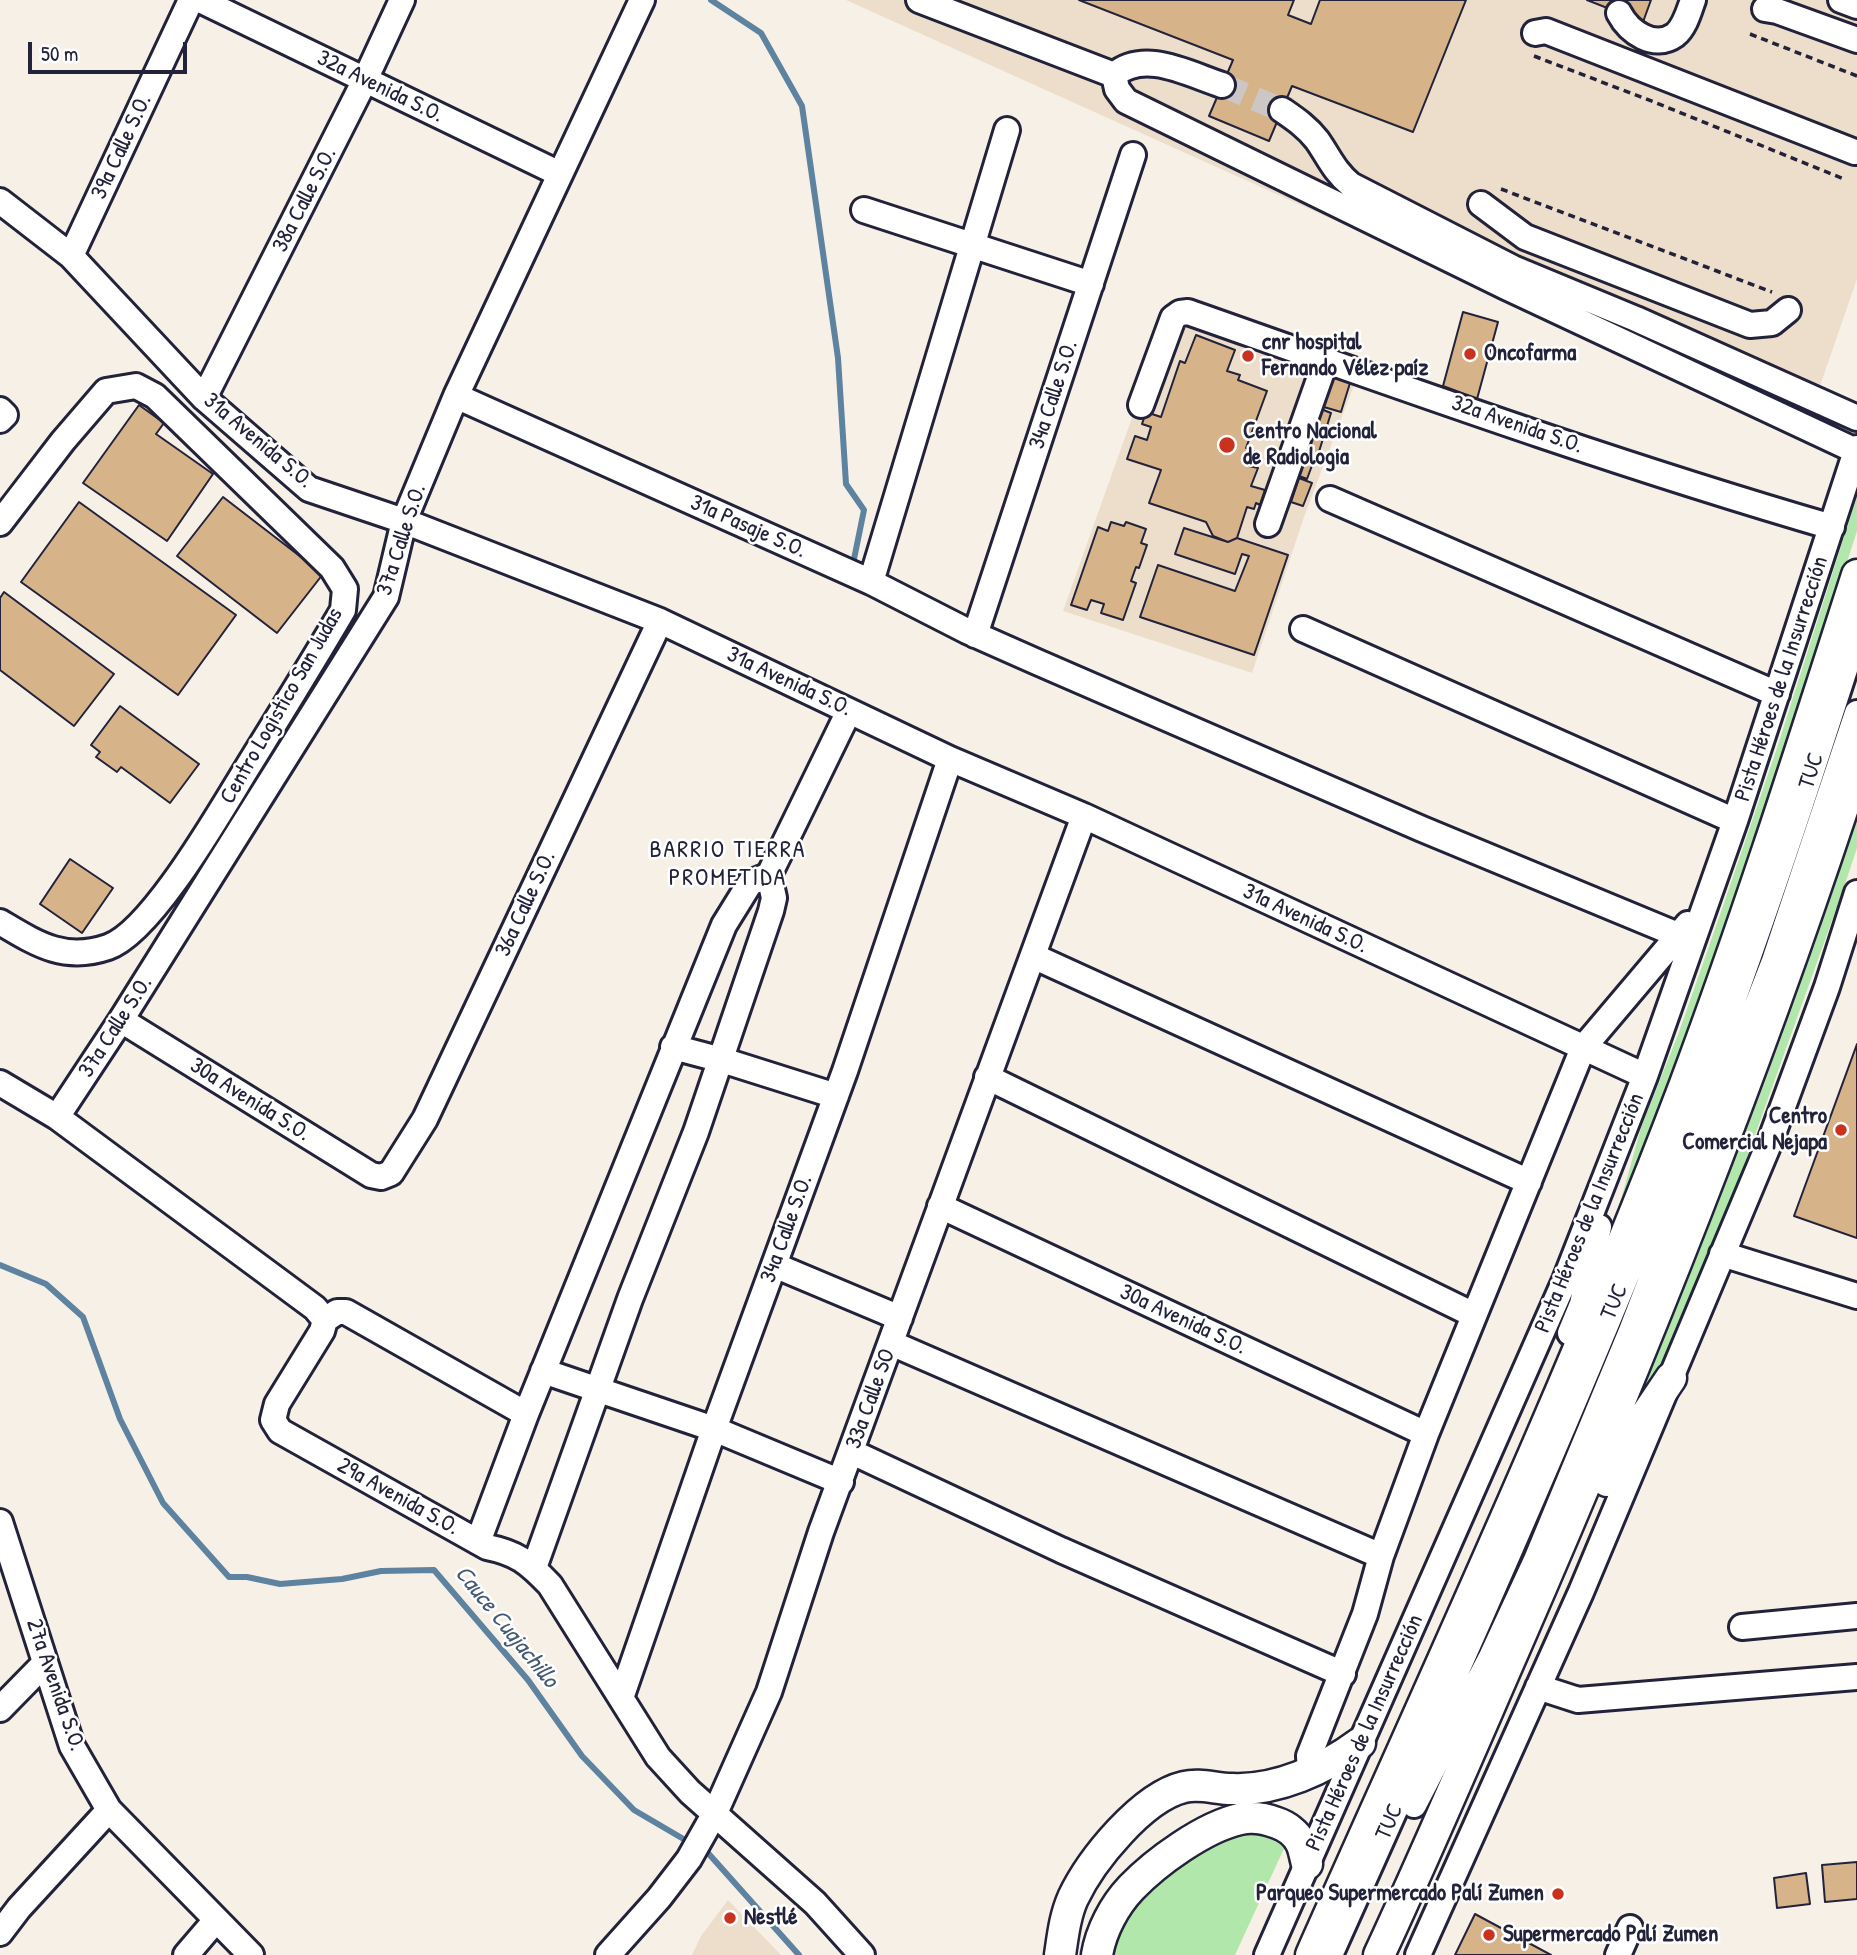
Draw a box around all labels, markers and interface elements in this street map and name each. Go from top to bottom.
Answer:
scale bar [32,28,191,72]
text: 50 m [41,39,78,68]
street label: 32a Avenida S.O. [312,45,448,129]
street label: 39a Calle S.O. [86,90,158,204]
street label: 38a Calle S.O. [267,143,343,257]
place label: cnr hospital Fernando Vélez paíz [1262,329,1428,383]
street label: 34a Calle S.O. [1024,337,1084,453]
place label: Oncofarma [1484,340,1576,368]
marker: Oncofarma [1462,346,1478,362]
marker: cnr hospital Fernando Vélez paíz [1240,348,1256,364]
street label: 31a Avenida S.O. [198,387,318,495]
street label: 32a Avenida S.O. [1448,390,1586,460]
place label: Centro Nacional de Radiologia [1243,418,1377,472]
marker: Centro Nacional de Radiologia [1217,435,1237,455]
street label: 37a Calle S.O. [371,481,433,599]
street label: 31a Pasaje S.O. [686,489,810,565]
street label: Pista Héroes de la Insurrección [1729,553,1835,805]
street label: Centro Logistico San Judas [215,603,349,809]
street label: 31a Avenida S.O. [722,641,856,723]
street label: TUC [1793,750,1831,792]
district label: BARRIO TIERRA PROMETIDA [651,837,805,893]
street label: 36a Calle S.O. [490,847,562,961]
street label: 31a Avenida S.O. [1238,878,1372,960]
street label: 37a Calle S.O. [73,971,159,1083]
street label: 30a Avenida S.O. [185,1052,315,1148]
street label: Pista Héroes de la Insurrección [1529,1089,1651,1337]
place label: Centro Comercial Nejapa [1682,1103,1827,1157]
marker: Centro Comercial Nejapa [1833,1122,1849,1138]
street label: 34a Calle S.O. [755,1171,819,1287]
street label: 30a Avenida S.O. [1115,1279,1251,1361]
street label: TUC [1595,1280,1635,1324]
street label: 33a Calle SO [840,1345,902,1453]
street label: 29a Avenida S.O. [332,1452,464,1542]
water label: Cauce Cuajachillo [448,1560,564,1694]
street label: Pista Héroes de la Insurrección [1300,1611,1430,1855]
street label: 27a Avenida S.O. [19,1615,91,1755]
street label: TUC [1370,1800,1410,1844]
place label: Parqueo Supermercado Palí Zumen [1256,1880,1544,1908]
marker: Parqueo Supermercado Palí Zumen [1550,1886,1566,1902]
place label: Nestlé [744,1904,797,1932]
marker: Nestlé [722,1910,738,1926]
place label: Supermercado Palí Zumen [1503,1921,1718,1949]
marker: Supermercado Palí Zumen [1481,1927,1497,1943]

